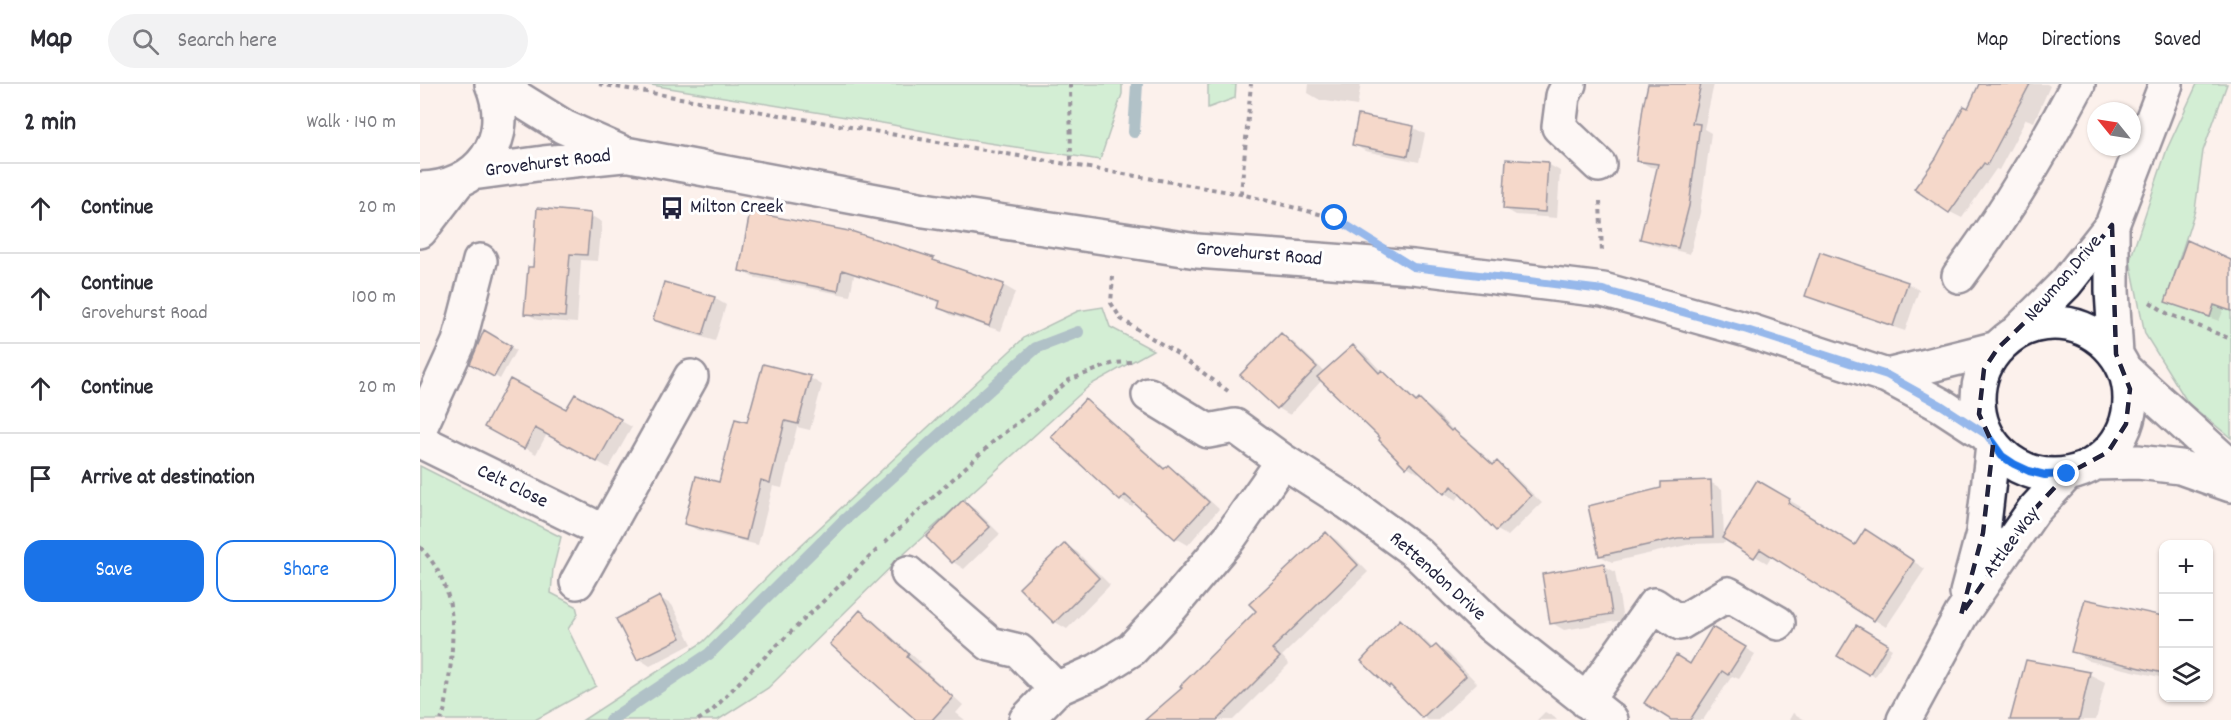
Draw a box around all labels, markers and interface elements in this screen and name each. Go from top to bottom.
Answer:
search box [108,14,528,68]
text: Map [30,21,72,61]
icon: search [129,25,162,58]
text: Search here [177,26,277,57]
text: Map [1977,26,2008,56]
text: Directions [2041,26,2121,56]
text: Saved [2154,26,2201,56]
north arrow [2087,102,2141,156]
text: 2 min [24,105,76,142]
text: Walk · 140 m [307,109,396,137]
street label: Grovehurst Road [483,142,613,186]
icon: ahead [24,192,57,225]
text: Continue [81,193,153,224]
text: 20 m [358,194,396,222]
place label: Milton Creek [690,194,783,222]
bus stop icon: Milton Creek [659,195,685,221]
route start [1321,204,1347,230]
street label: Newman Drive [2018,229,2110,329]
street label: Grovehurst Road [1195,236,1323,274]
text: Continue [81,269,153,300]
icon: ahead [24,282,57,315]
text: 100 m [352,284,396,312]
text: Grovehurst Road [81,300,208,328]
icon: ahead [24,372,57,405]
text: Continue [81,373,153,404]
text: 20 m [358,374,396,402]
street label: Celt Close [472,458,553,516]
route end [2053,460,2079,486]
icon: arrive [24,462,57,495]
text: Arrive at destination [81,463,255,494]
street label: Attlee Way [1977,501,2048,584]
street label: Rettendon Drive [1382,526,1492,628]
button: Save [24,540,204,602]
button: Share [216,540,396,602]
map controls [2159,540,2213,702]
button: + [2159,540,2213,594]
button: − [2159,594,2213,648]
button: layers [2159,648,2213,702]

